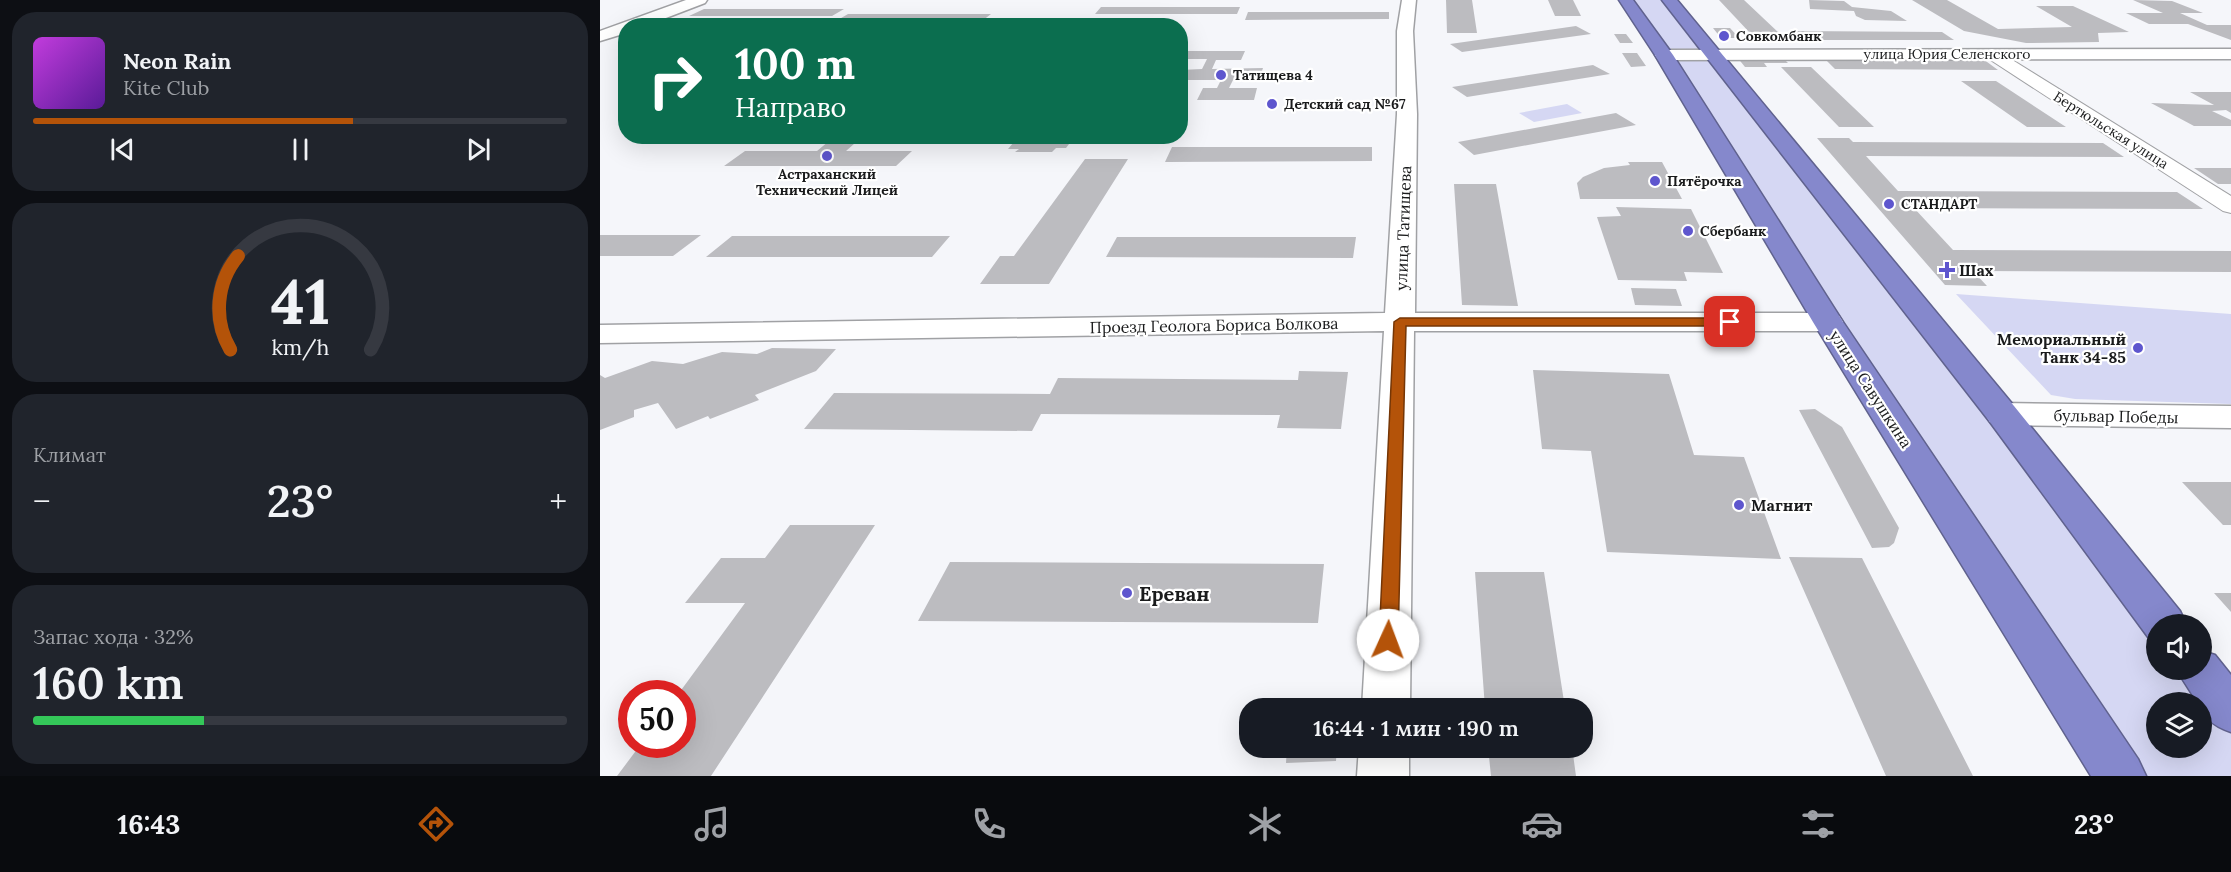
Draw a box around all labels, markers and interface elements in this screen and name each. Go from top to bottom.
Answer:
place label: Совкомбанк [1736,27,1822,45]
marker: Совкомбанк [1717,29,1731,43]
text: 100 m [735,37,855,91]
icon: right [636,42,714,120]
street label: улица Юрия Селенского [1864,45,2030,63]
text: Neon Rain [123,47,231,75]
place label: Татищева 4 [1233,66,1313,84]
marker: Татищева 4 [1214,68,1228,82]
text: Kite Club [123,75,209,100]
street label: Бертюльская улица [2050,87,2172,173]
text: Направо [735,90,846,124]
place label: Детский сад №67 [1284,95,1406,113]
marker: Детский сад №67 [1265,97,1279,111]
icon: previous [106,133,139,166]
icon: pause [284,133,317,166]
icon: next [462,133,495,166]
marker: Астраханский Технический Лицей [820,149,834,163]
place label: Астраханский Технический Лицей [756,165,898,199]
street label: улица Татищева [1391,165,1415,291]
place label: Пятёрочка [1667,172,1742,190]
marker: Пятёрочка [1648,174,1662,188]
place label: СТАНДАРТ [1901,195,1977,213]
marker: СТАНДАРТ [1882,197,1896,211]
place label: Сбербанк [1700,222,1767,240]
marker: Сбербанк [1681,224,1695,238]
place label: Шах [1959,260,1994,280]
text: 41 [270,261,330,341]
marker: Шах [1940,263,1954,277]
pin [1704,296,1755,347]
icon: arrive [1713,305,1746,338]
street label: Проезд Геолога Бориса Волкова [1089,313,1339,337]
street label: улица Савушкина [1825,326,1917,452]
place label: Мемориальный Танк 34-85 [1997,329,2126,367]
text: km/h [271,333,329,361]
marker: Мемориальный Танк 34-85 [2131,341,2145,355]
street label: бульвар Победы [2053,405,2179,427]
text: Климат [33,442,106,467]
text: 23° [267,472,333,529]
text: − [33,480,51,522]
text: + [549,480,567,522]
place label: Магнит [1751,495,1813,515]
marker: Магнит [1732,498,1746,512]
place label: Ереван [1139,581,1210,606]
marker: Ереван [1120,586,1134,600]
position arrow [1356,608,1420,672]
map controls [2146,614,2212,758]
button: sound [2146,614,2212,680]
text: Запас хода · 32% [33,624,193,649]
text: 160 km [33,654,184,711]
speed limit sign: 50 [618,680,696,758]
button: layers [2146,692,2212,758]
text: 16:44 · 1 мин · 190 m [1313,714,1519,742]
icon: directions [415,803,457,845]
icon: music [691,803,733,845]
icon: phone [968,803,1010,845]
icon: climate [1244,803,1286,845]
icon: car [1521,803,1563,845]
icon: filters [1797,803,1839,845]
text: 16:43 [117,807,180,841]
text: 23° [2074,807,2114,841]

